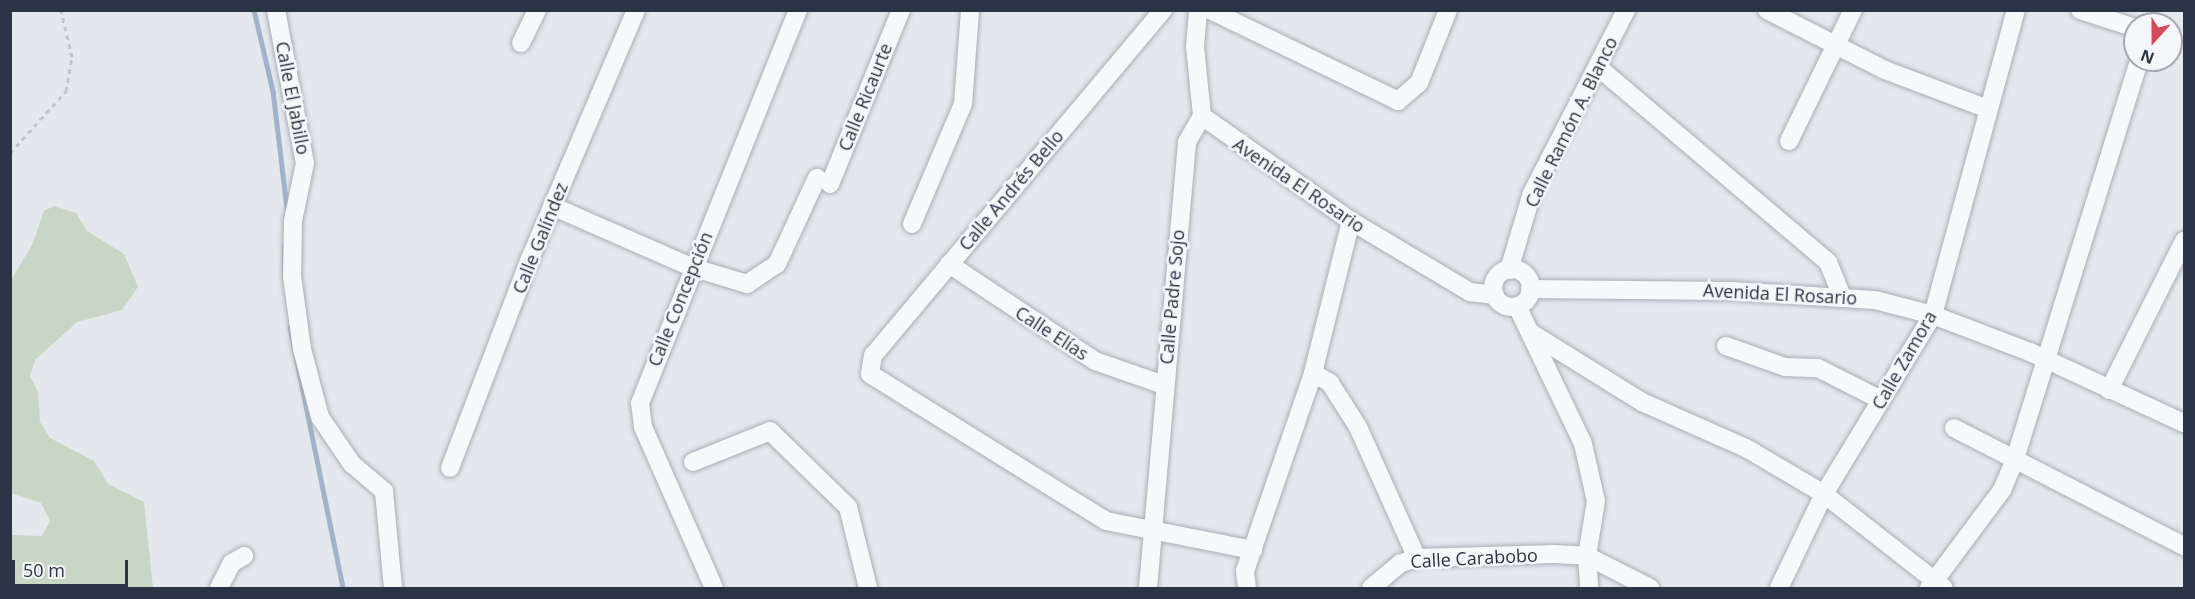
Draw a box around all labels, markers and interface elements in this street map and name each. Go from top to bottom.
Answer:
north arrow [2123,12,2183,72]
street label: Calle Ramón A. Blanco [1520,33,1622,211]
street label: Calle El Jabillo [271,40,315,156]
street label: Calle Ricaurte [834,40,896,154]
text: N [2137,44,2157,70]
street label: Calle Andrés Bello [954,125,1068,255]
street label: Avenida El Rosario [1229,133,1369,237]
street label: Calle Galíndez [508,179,572,297]
street label: Calle Concepción [643,229,717,369]
street label: Calle Padre Sojo [1155,229,1189,365]
street label: Avenida El Rosario [1702,279,1858,309]
street label: Calle Elías [1011,301,1093,365]
street label: Calle Zamora [1867,307,1941,413]
street label: Calle Carabobo [1410,544,1538,572]
scale bar [15,548,130,586]
text: 50 m [23,558,65,582]

